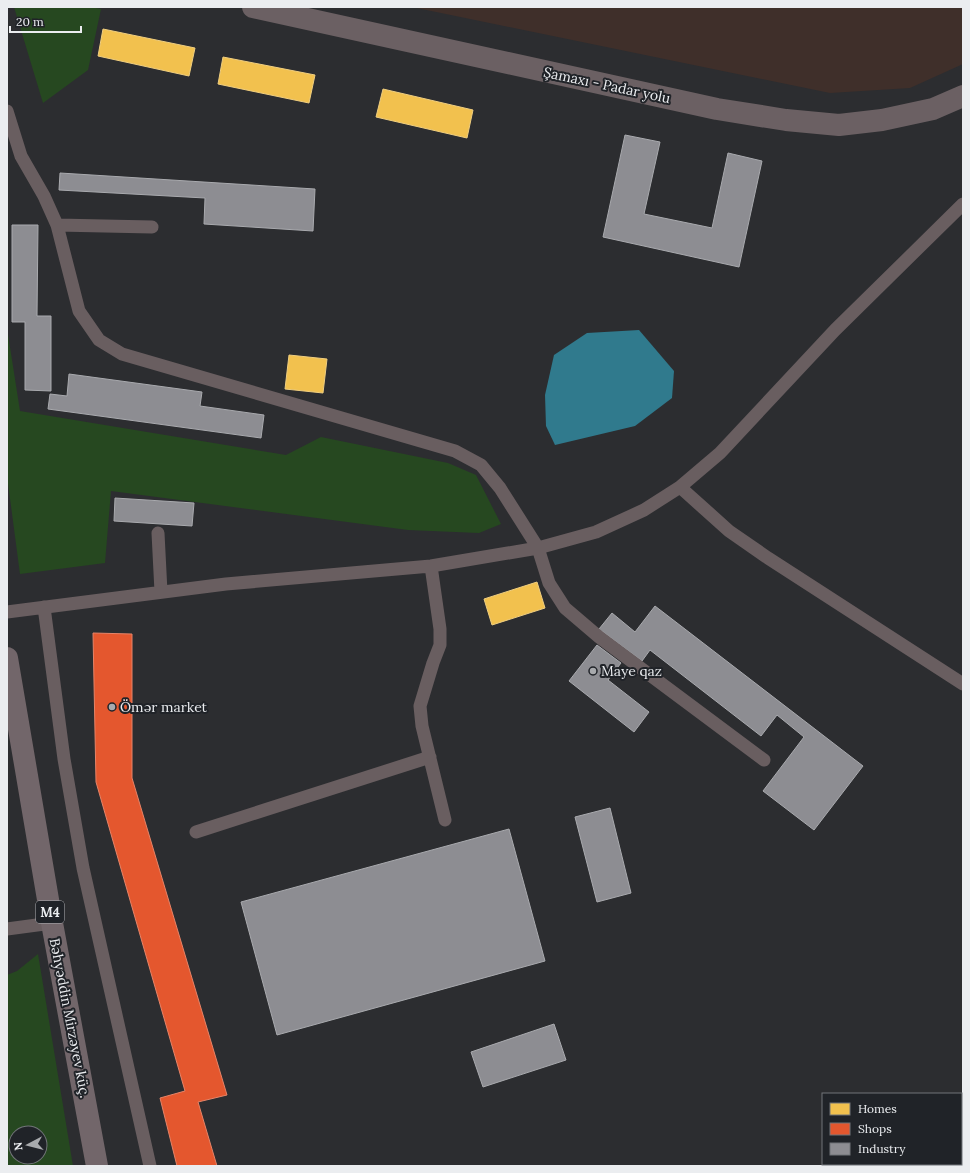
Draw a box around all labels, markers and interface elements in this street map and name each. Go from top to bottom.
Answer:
scale bar [10,8,81,34]
text: 20 m [16,14,44,29]
street label: Şamaxı - Padar yolu [542,63,672,107]
place label: Maye qaz [601,662,662,680]
marker: Maye qaz [588,666,598,676]
place label: Ömər market [120,698,208,716]
marker: Ömər market [107,702,117,712]
road number: M4 [36,901,64,923]
street label: Bəhyəddin Mirzəyev küç. [46,937,94,1099]
legend [822,1093,962,1165]
text: Homes [858,1101,897,1116]
text: Shops [858,1121,892,1136]
north arrow [8,1125,48,1165]
text: N [11,1141,26,1151]
text: Industry [858,1141,906,1156]

